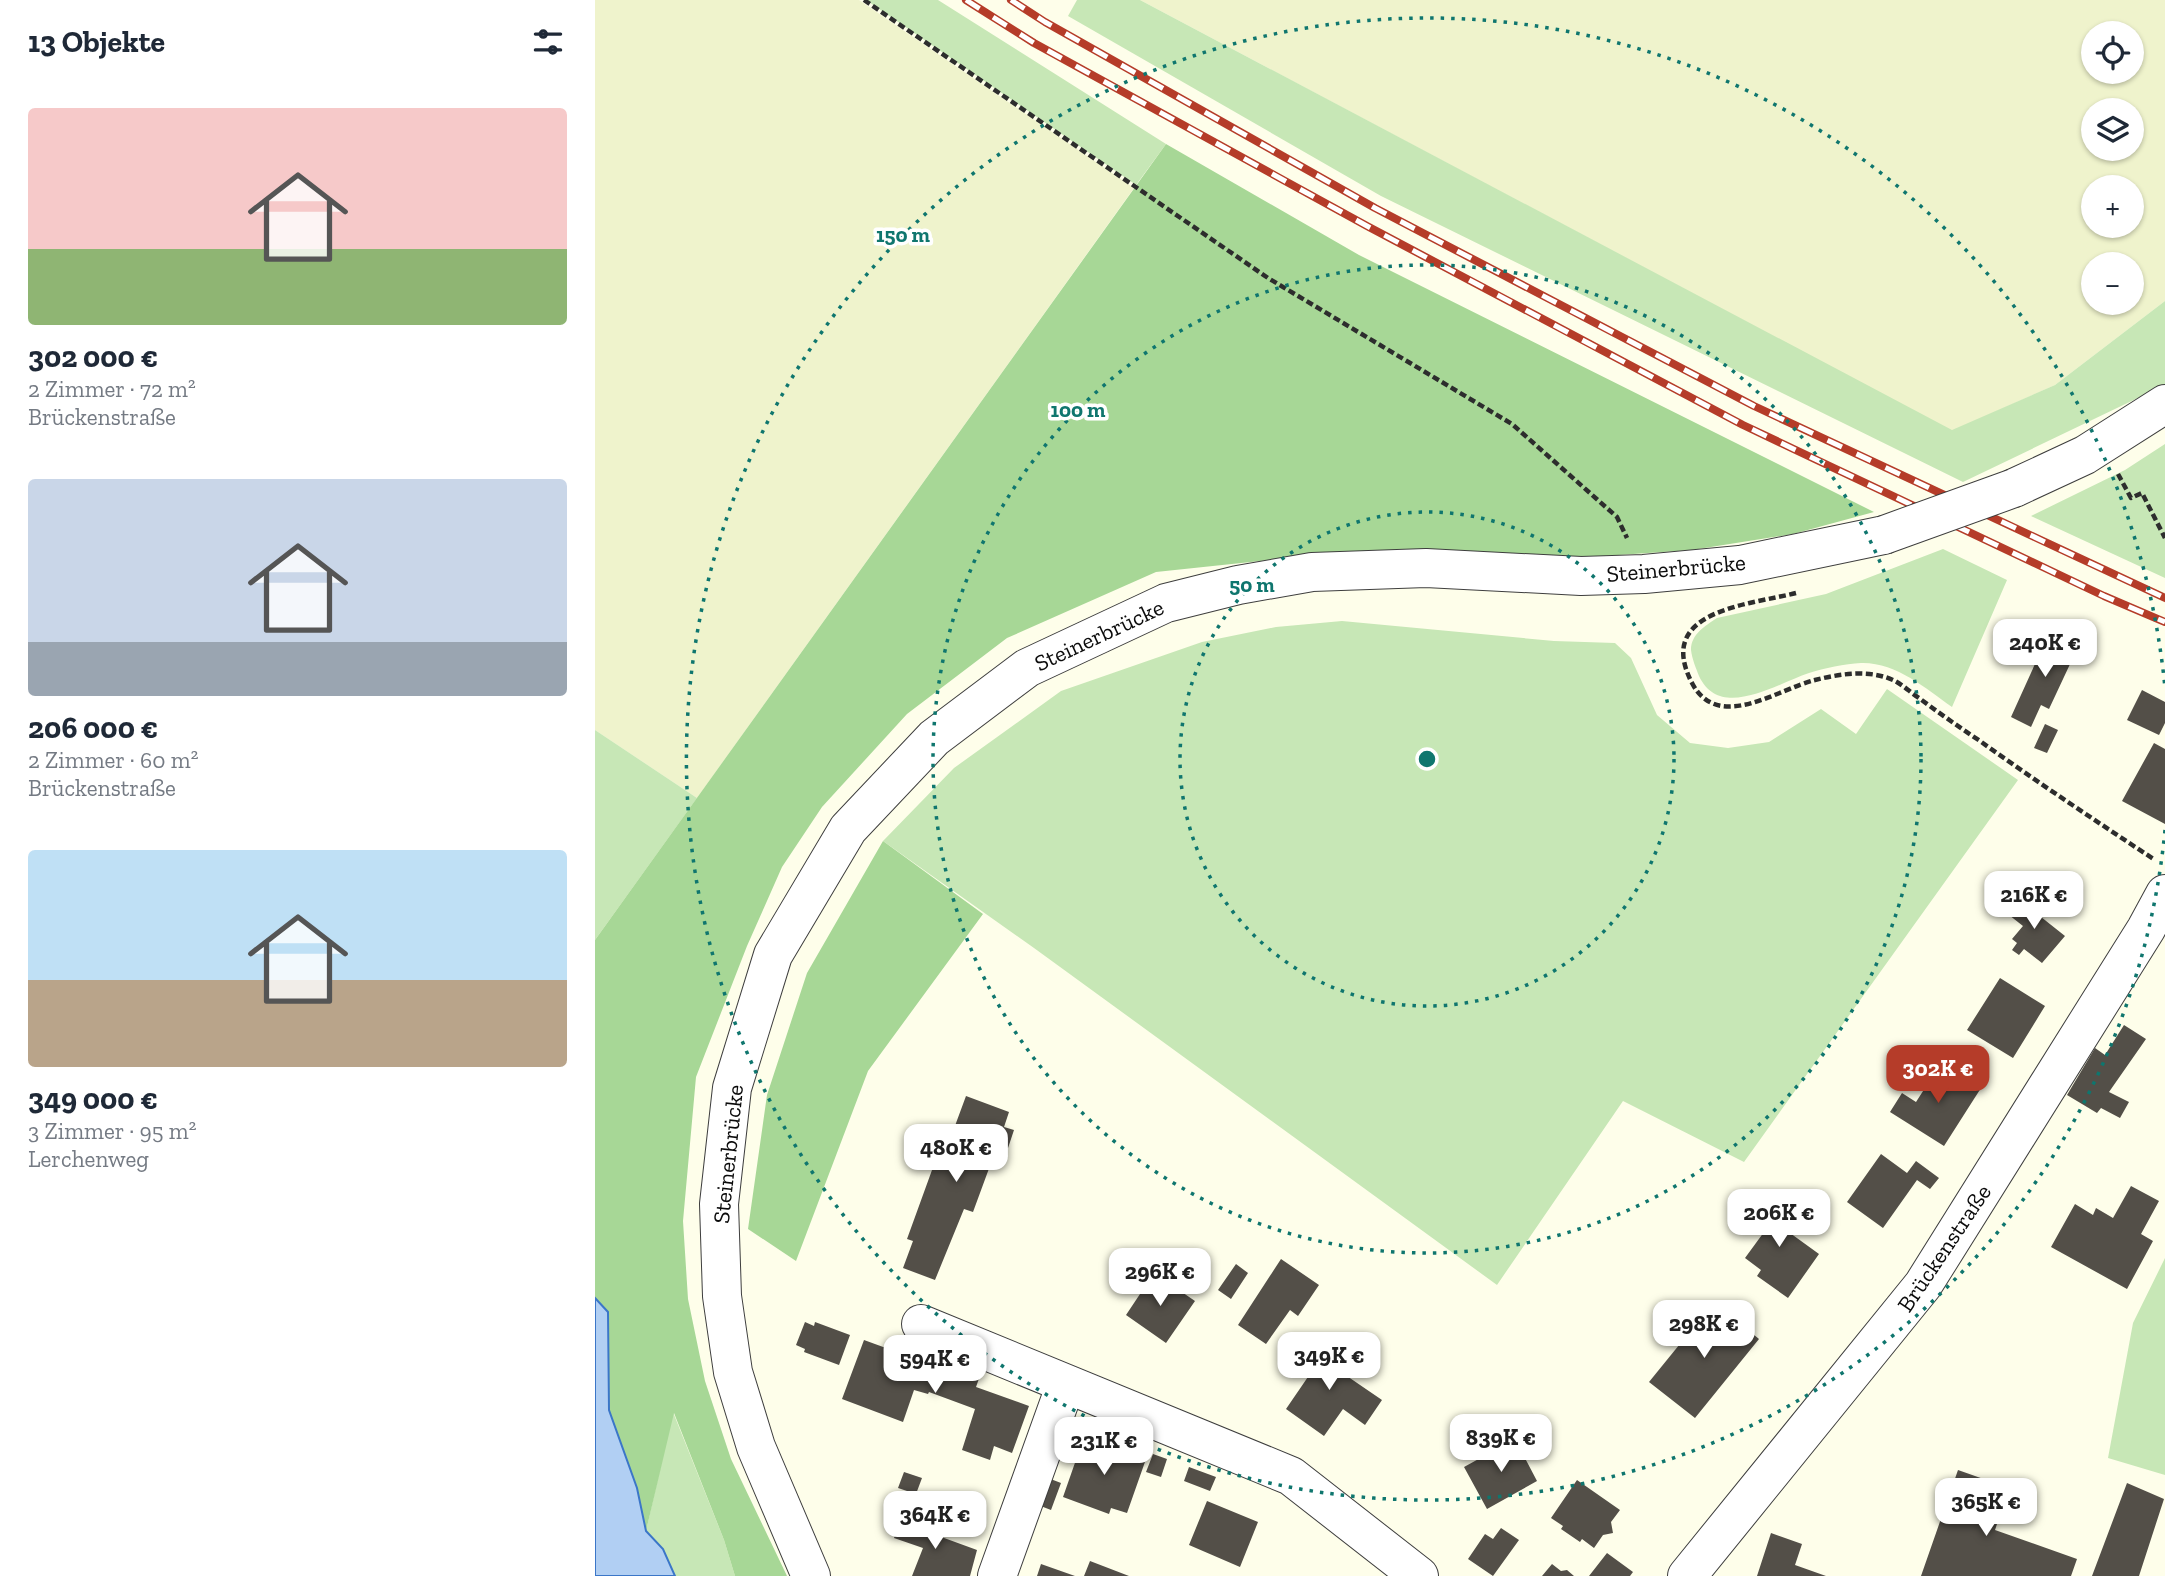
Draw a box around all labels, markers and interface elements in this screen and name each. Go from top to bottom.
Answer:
map controls [2081,21,2144,315]
button: locate [2081,21,2144,84]
icon: filters [529,23,567,61]
text: 13 Objekte [28,24,165,60]
button: layers [2081,98,2144,161]
icon: home [235,154,361,280]
button: + [2081,175,2144,238]
text: 150 m [876,222,931,247]
button: − [2081,252,2144,315]
text: 302 000 € [28,339,158,375]
text: 2 Zimmer · 72 m² [28,375,196,403]
text: 100 m [1051,397,1106,422]
text: Brückenstraße [28,403,176,431]
icon: home [235,525,361,651]
street label: Steinerbrücke [1605,548,1747,588]
text: 50 m [1229,572,1275,597]
street label: Steinerbrücke [1030,593,1168,677]
pin: 240K € [1988,620,2102,679]
text: 240K € [2009,628,2081,656]
text: 206 000 € [28,710,158,746]
text: 2 Zimmer · 60 m² [28,746,199,774]
centre of rings [1415,747,1439,771]
text: Brückenstraße [28,774,176,802]
pin: 216K € [1977,872,2091,931]
text: 216K € [2000,880,2068,908]
icon: home [235,896,361,1022]
pin: 302K € [1881,1046,1995,1105]
text: 302K € [1902,1054,1974,1082]
text: 349 000 € [28,1081,158,1117]
street label: Steinerbrücke [707,1083,749,1225]
text: 3 Zimmer · 95 m² [28,1117,197,1145]
pin: 480K € [899,1124,1013,1184]
text: 480K € [920,1133,992,1161]
text: Lerchenweg [28,1145,149,1173]
street label: Brückenstraße [1891,1179,1997,1317]
pin: 206K € [1722,1190,1836,1249]
text: 206K € [1743,1198,1815,1226]
pin: 296K € [1103,1248,1217,1308]
text: 296K € [1125,1257,1195,1285]
pin: 298K € [1647,1300,1761,1360]
text: 298K € [1669,1309,1739,1337]
pin: 349K € [1272,1332,1386,1392]
pin: 594K € [878,1336,992,1395]
text: 349K € [1293,1341,1365,1369]
text: 594K € [900,1344,970,1372]
pin: 839K € [1444,1414,1558,1474]
pin: 231K € [1047,1418,1161,1477]
text: 839K € [1466,1423,1536,1451]
text: 231K € [1070,1426,1138,1454]
pin: 365K € [1929,1478,2043,1538]
text: 365K € [1951,1487,2021,1515]
pin: 364K € [878,1492,992,1551]
text: 364K € [899,1500,971,1528]

